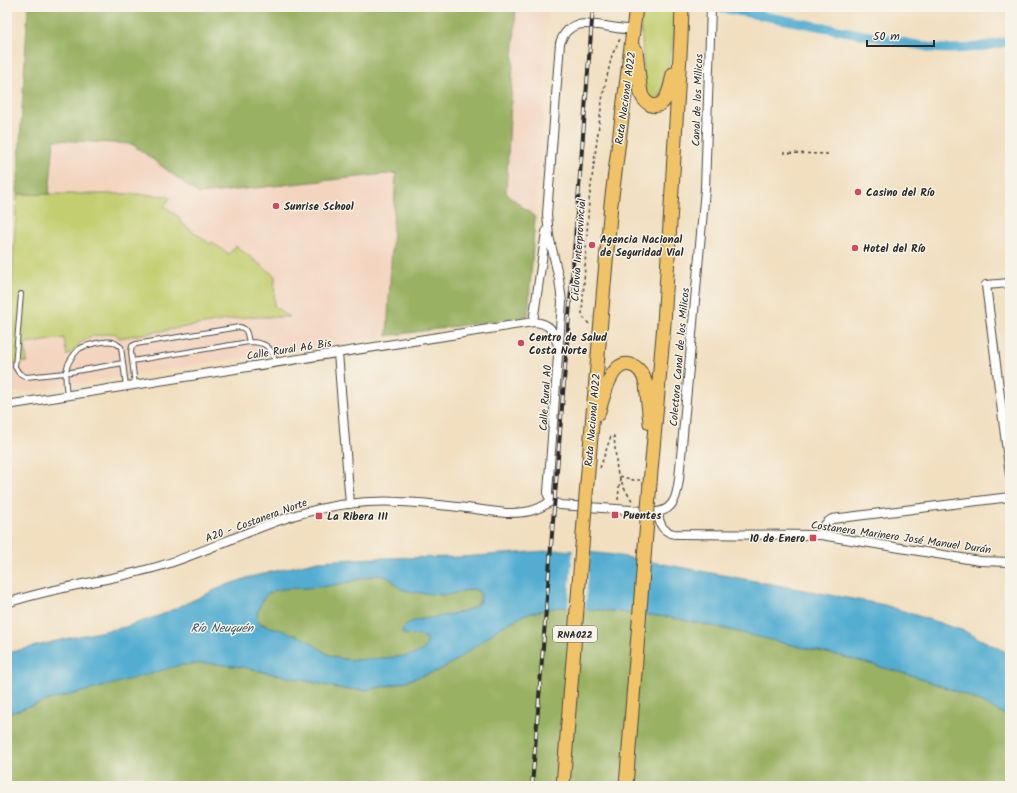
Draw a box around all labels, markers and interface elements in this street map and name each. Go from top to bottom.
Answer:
scale bar [867,22,934,48]
text: 50 m [873,27,900,46]
street label: Ruta Nacional A022 [611,50,641,146]
street label: Canal de los Milicos [687,53,709,147]
place label: Casino del Río [866,184,935,202]
marker: Casino del Río [853,187,863,197]
place label: Sunrise School [284,198,354,216]
street label: Ciclovía Interprovincial [566,198,592,302]
marker: Sunrise School [271,201,281,211]
place label: Agencia Nacional de Seguridad Vial [600,231,683,262]
marker: Agencia Nacional de Seguridad Vial [587,240,597,250]
place label: Hotel del Río [863,240,926,258]
marker: Hotel del Río [850,243,860,253]
street label: Colectora Canal de los Milicos [665,287,695,427]
place label: Centro de Salud Costa Norte [529,329,608,360]
street label: Calle Rural A6 Bis [245,334,333,366]
marker: Centro de Salud Costa Norte [516,338,526,348]
street label: Calle Rural A0 [535,364,557,432]
street label: Ruta Nacional A022 [580,373,606,468]
street label: A20 - Costanera Norte [203,494,310,548]
place label: Puentes [623,507,662,525]
place label: La Ribera III [327,508,389,526]
marker: Puentes [610,510,620,520]
marker: La Ribera III [314,511,324,521]
street label: Costanera Marinero José Manuel Durán [810,516,992,560]
place label: 10 de Enero [750,530,805,548]
marker: 10 de Enero [808,533,818,543]
water label: Río Neuquén [191,619,255,638]
road number: RNA022 [553,626,597,642]

